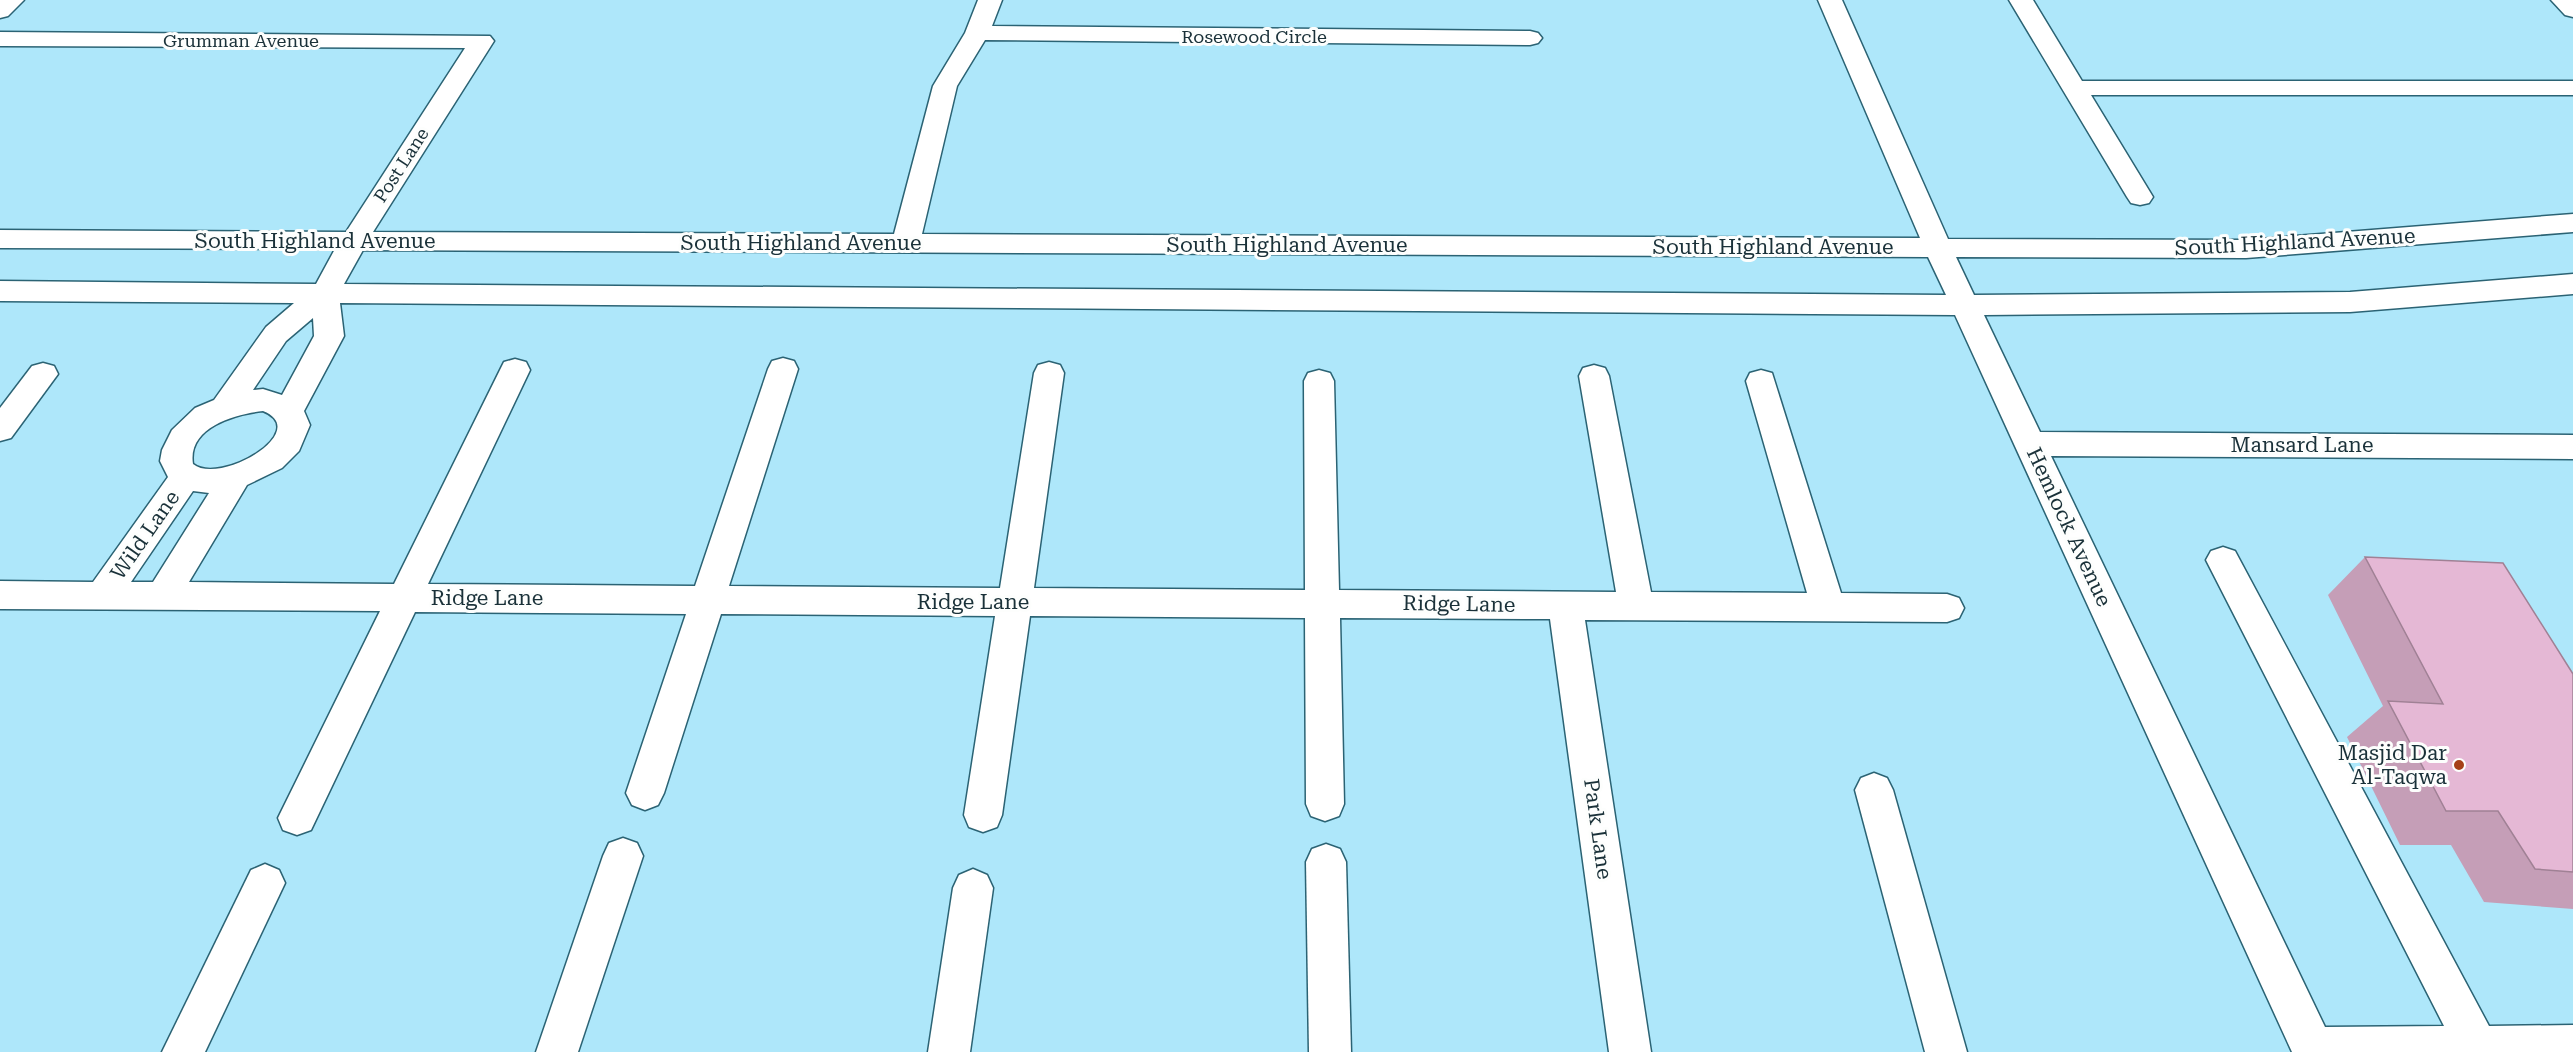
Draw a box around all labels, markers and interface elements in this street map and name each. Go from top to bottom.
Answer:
street label: Rosewood Circle [1181,26,1327,47]
street label: Grumman Avenue [163,30,319,51]
street label: Post Lane [369,124,433,206]
street label: South Highland Avenue [2174,224,2416,260]
street label: South Highland Avenue [195,229,435,253]
street label: South Highland Avenue [681,231,921,255]
street label: South Highland Avenue [1167,233,1407,257]
street label: South Highland Avenue [1653,235,1893,259]
street label: Mansard Lane [2231,433,2373,457]
street label: Hemlock Avenue [2022,444,2116,610]
street label: Wild Lane [106,486,184,584]
street label: Ridge Lane [431,586,543,610]
street label: Ridge Lane [917,590,1029,614]
street label: Ridge Lane [1402,591,1516,617]
place label: Masjid Dar Al-Taqwa [2338,741,2448,789]
marker: Masjid Dar Al-Taqwa [2452,758,2466,772]
street label: Park Lane [1579,777,1617,881]

